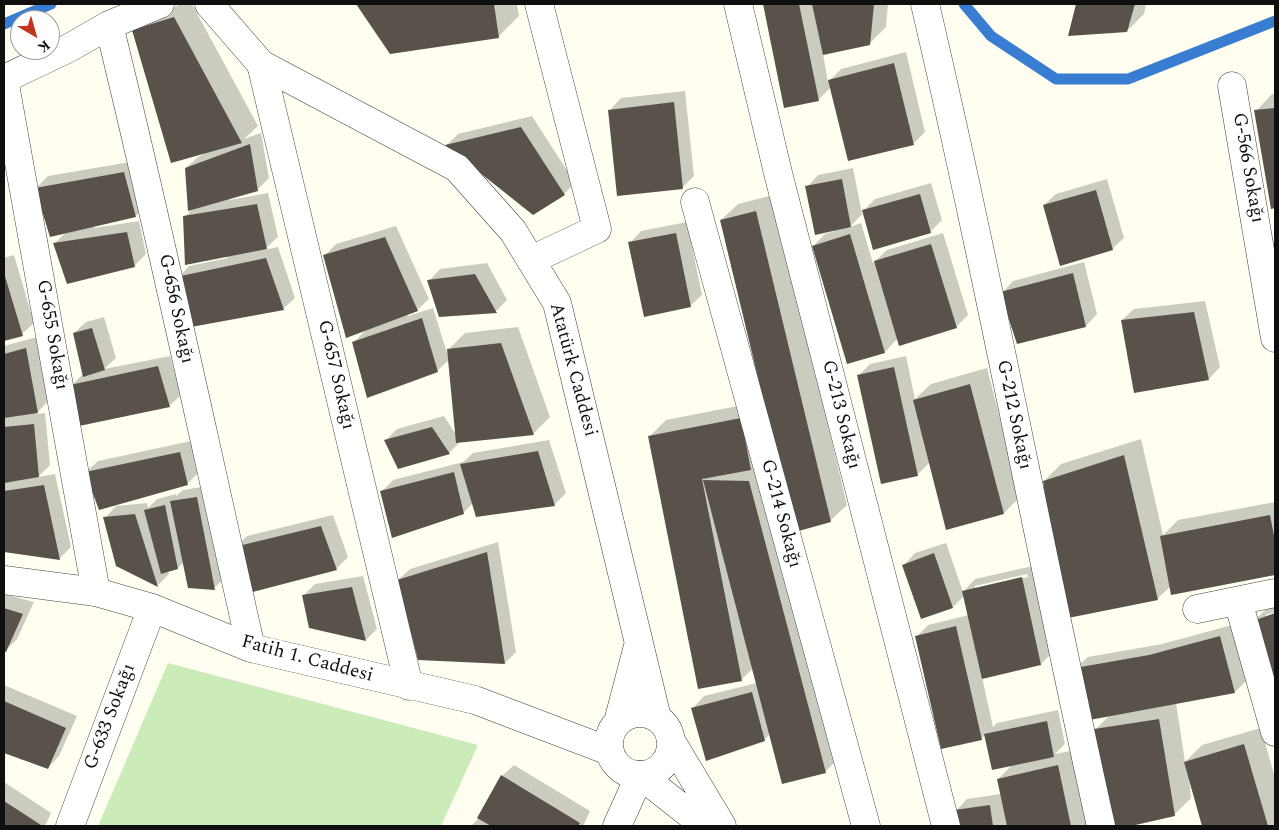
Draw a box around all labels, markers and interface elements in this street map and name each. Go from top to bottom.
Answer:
north arrow [10,10,60,60]
text: K [33,35,55,58]
street label: G-566 Sokağı [1226,111,1268,225]
street label: G-656 Sokağı [152,252,198,366]
street label: G-655 Sokağı [30,278,72,392]
street label: Atatürk Caddesi [543,301,601,439]
street label: G-657 Sokağı [311,318,359,432]
street label: G-213 Sokağı [815,358,865,472]
street label: G-212 Sokağı [990,358,1036,472]
street label: G-214 Sokağı [755,457,805,571]
street label: Fatih 1. Caddesi [238,631,376,689]
street label: G-633 Sokağı [80,661,142,773]

